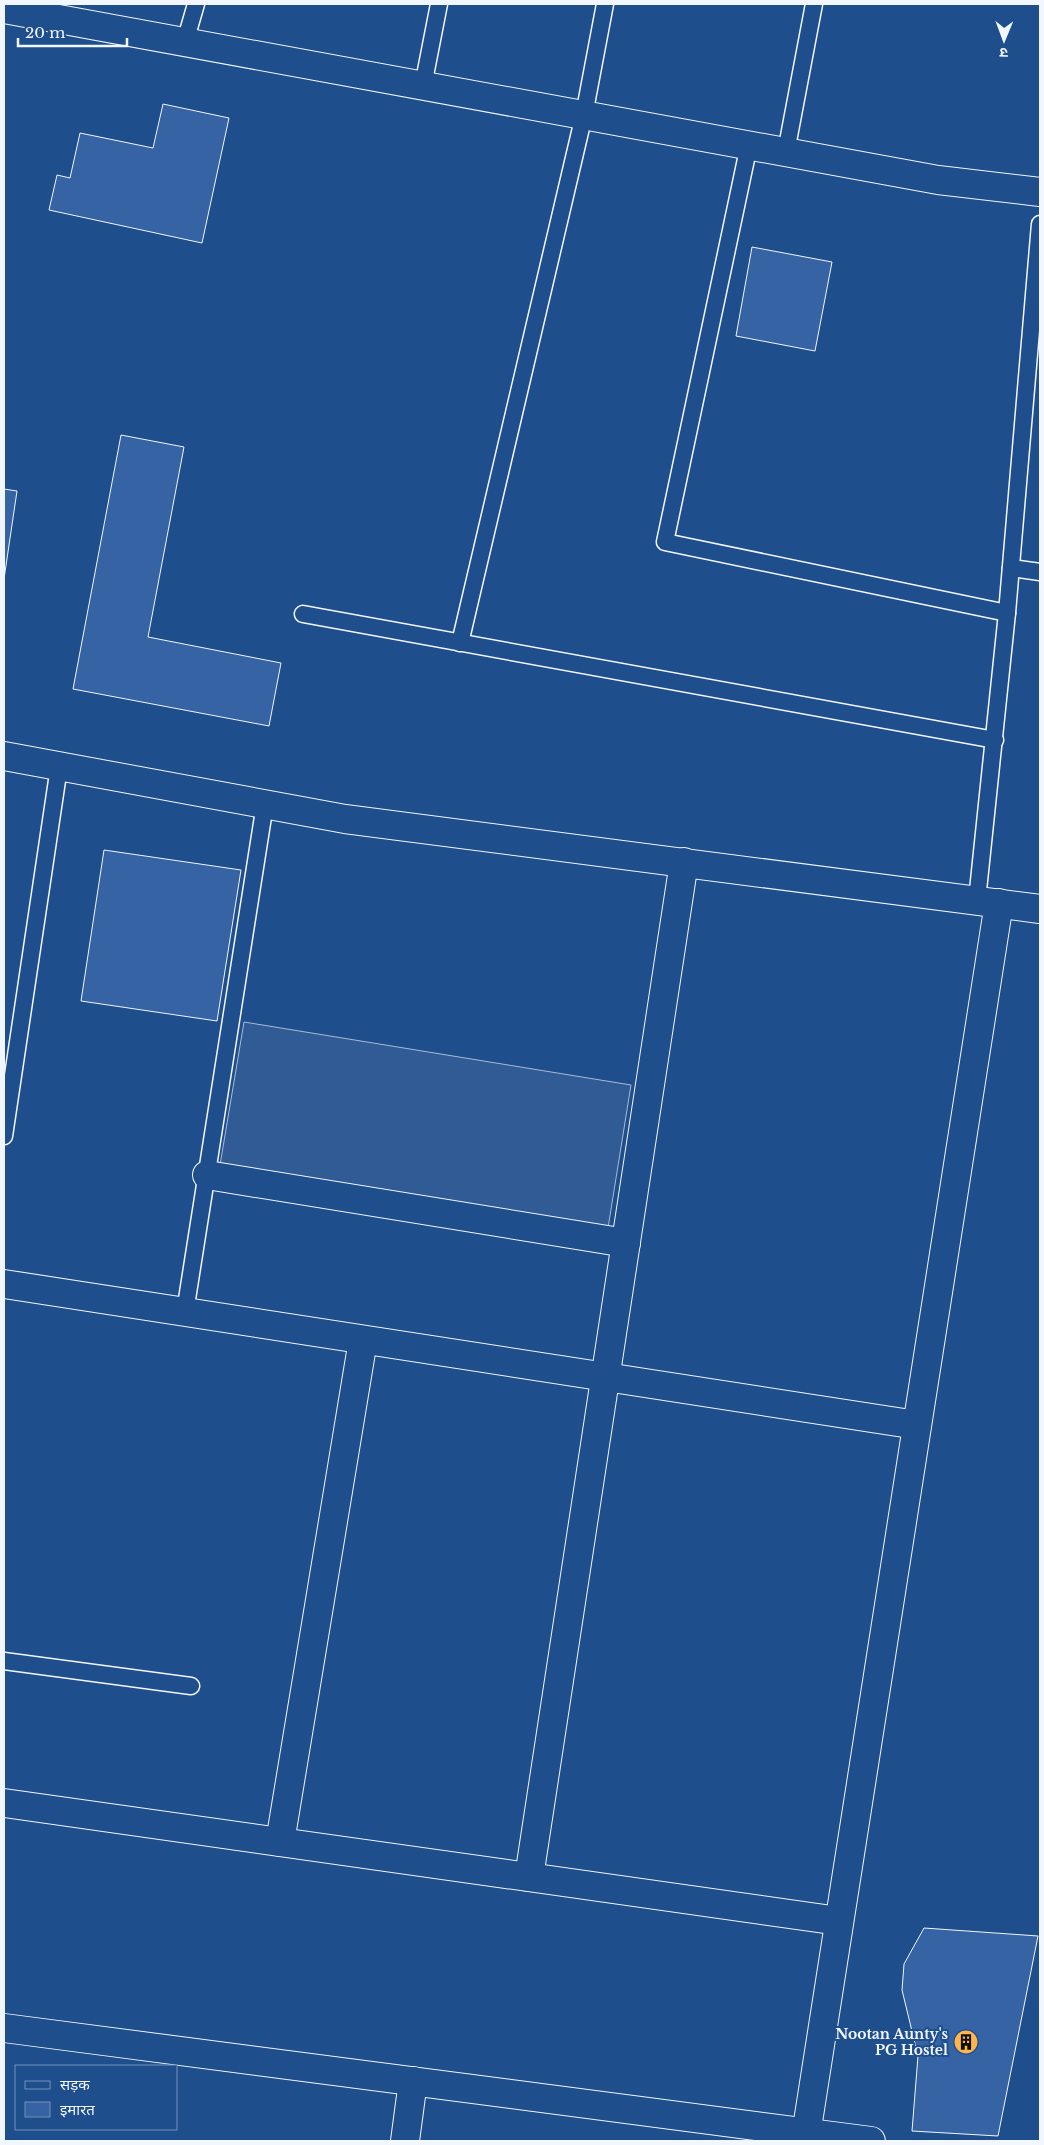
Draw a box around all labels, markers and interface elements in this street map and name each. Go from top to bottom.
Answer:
scale bar [18,15,126,47]
north arrow [979,15,1029,65]
text: 20 m [25,23,65,42]
text: उ [999,44,1008,62]
place label: Nootan Aunty's PG Hostel [835,2025,948,2059]
building icon: Nootan Aunty's PG Hostel [953,2029,979,2055]
legend [15,2065,178,2130]
text: सड़क [60,2075,90,2094]
text: इमारत [60,2100,95,2119]

